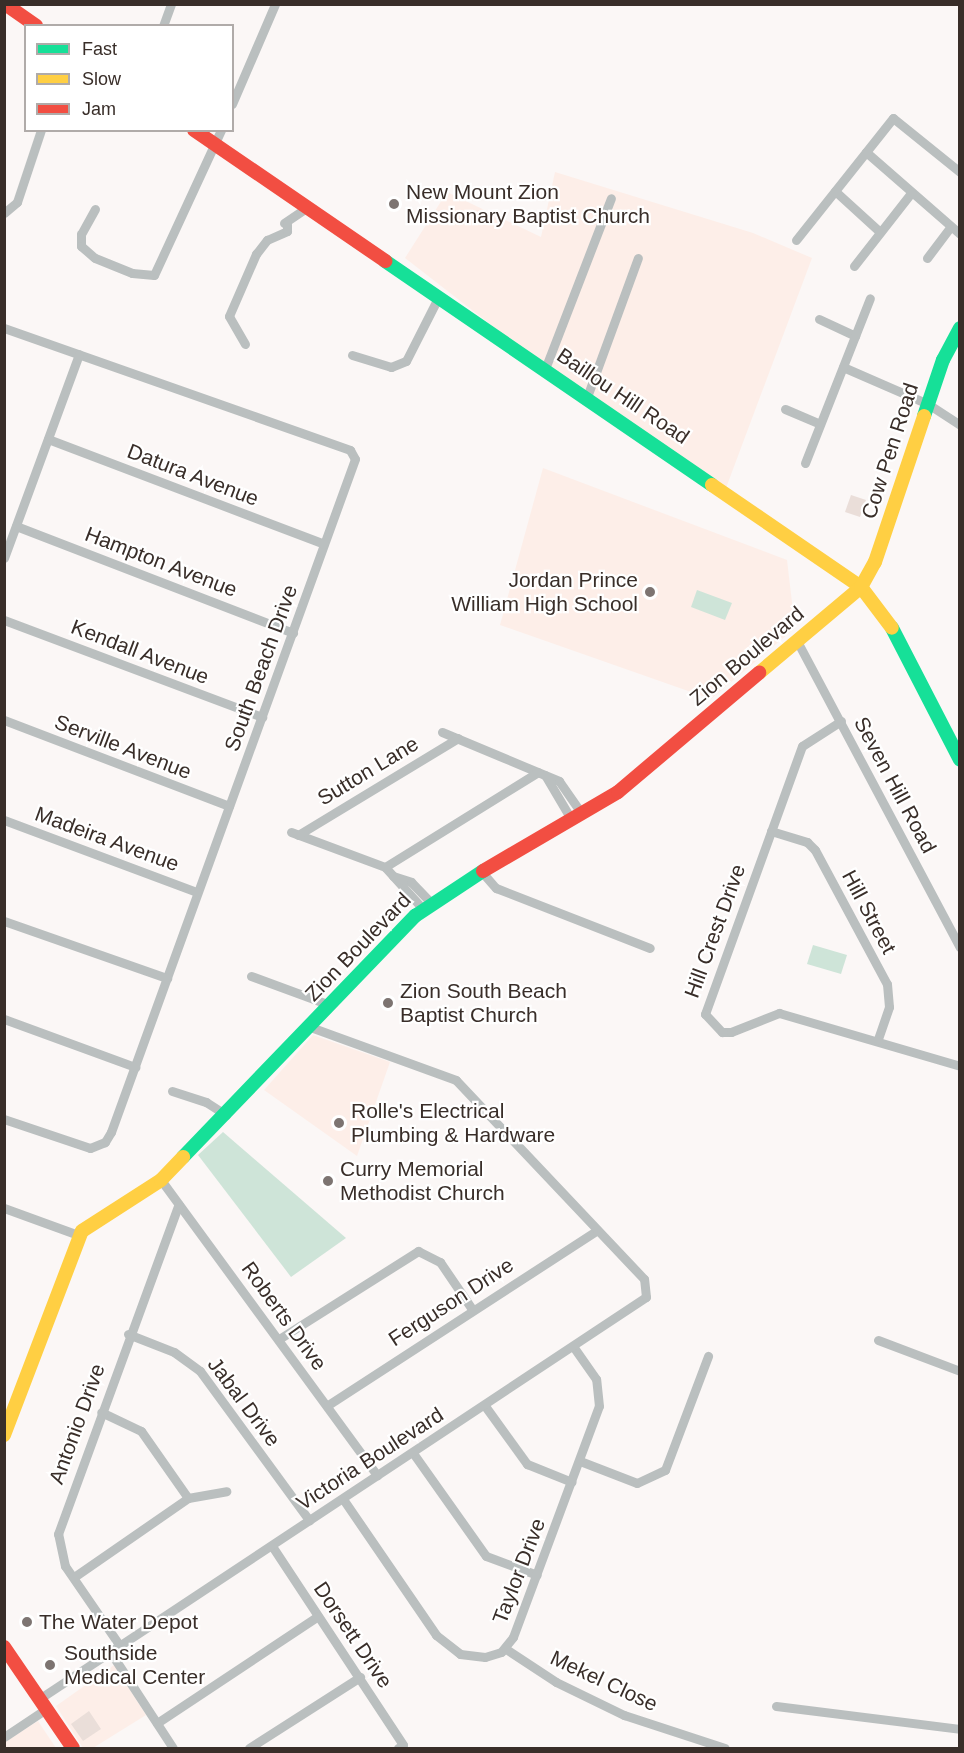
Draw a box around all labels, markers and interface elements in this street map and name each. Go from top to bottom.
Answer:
legend [24,24,234,132]
text: Fast [82,39,117,59]
text: Slow [82,69,121,89]
text: Jam [82,99,116,119]
place label: New Mount Zion Missionary Baptist Church [406,179,650,229]
marker: New Mount Zion Missionary Baptist Church [387,197,401,211]
street label: Baillou Hill Road [552,342,694,450]
street label: Cow Pen Road [856,380,924,522]
street label: Datura Avenue [123,438,263,512]
street label: Hampton Avenue [81,521,241,603]
place label: Jordan Prince William High School [451,567,638,617]
street label: South Beach Drive [219,581,303,755]
marker: Jordan Prince William High School [643,585,657,599]
street label: Zion Boulevard [685,601,809,711]
street label: Kendall Avenue [67,614,213,690]
street label: Serville Avenue [51,709,195,785]
street label: Seven Hill Road [849,713,941,857]
street label: Sutton Lane [313,731,423,811]
street label: Madeira Avenue [31,801,183,877]
street label: Hill Crest Drive [679,861,751,1001]
street label: Hill Street [837,866,901,958]
street label: Zion Boulevard [300,887,416,1007]
place label: Zion South Beach Baptist Church [400,978,567,1028]
marker: Zion South Beach Baptist Church [381,996,395,1010]
place label: Rolle's Electrical Plumbing & Hardware [351,1098,555,1148]
marker: Rolle's Electrical Plumbing & Hardware [332,1116,346,1130]
place label: Curry Memorial Methodist Church [340,1156,505,1206]
marker: Curry Memorial Methodist Church [321,1174,335,1188]
street label: Ferguson Drive [384,1252,518,1352]
street label: Roberts Drive [236,1257,332,1375]
street label: Jabal Drive [202,1352,286,1452]
street label: Antonio Drive [44,1360,110,1488]
street label: Victoria Boulevard [292,1402,448,1516]
street label: Taylor Drive [487,1515,551,1627]
street label: Dorsett Drive [308,1577,398,1693]
place label: The Water Depot [39,1609,198,1635]
marker: The Water Depot [20,1615,34,1629]
place label: Southside Medical Center [64,1640,205,1690]
street label: Mekel Close [546,1645,662,1717]
marker: Southside Medical Center [41,1656,59,1674]

